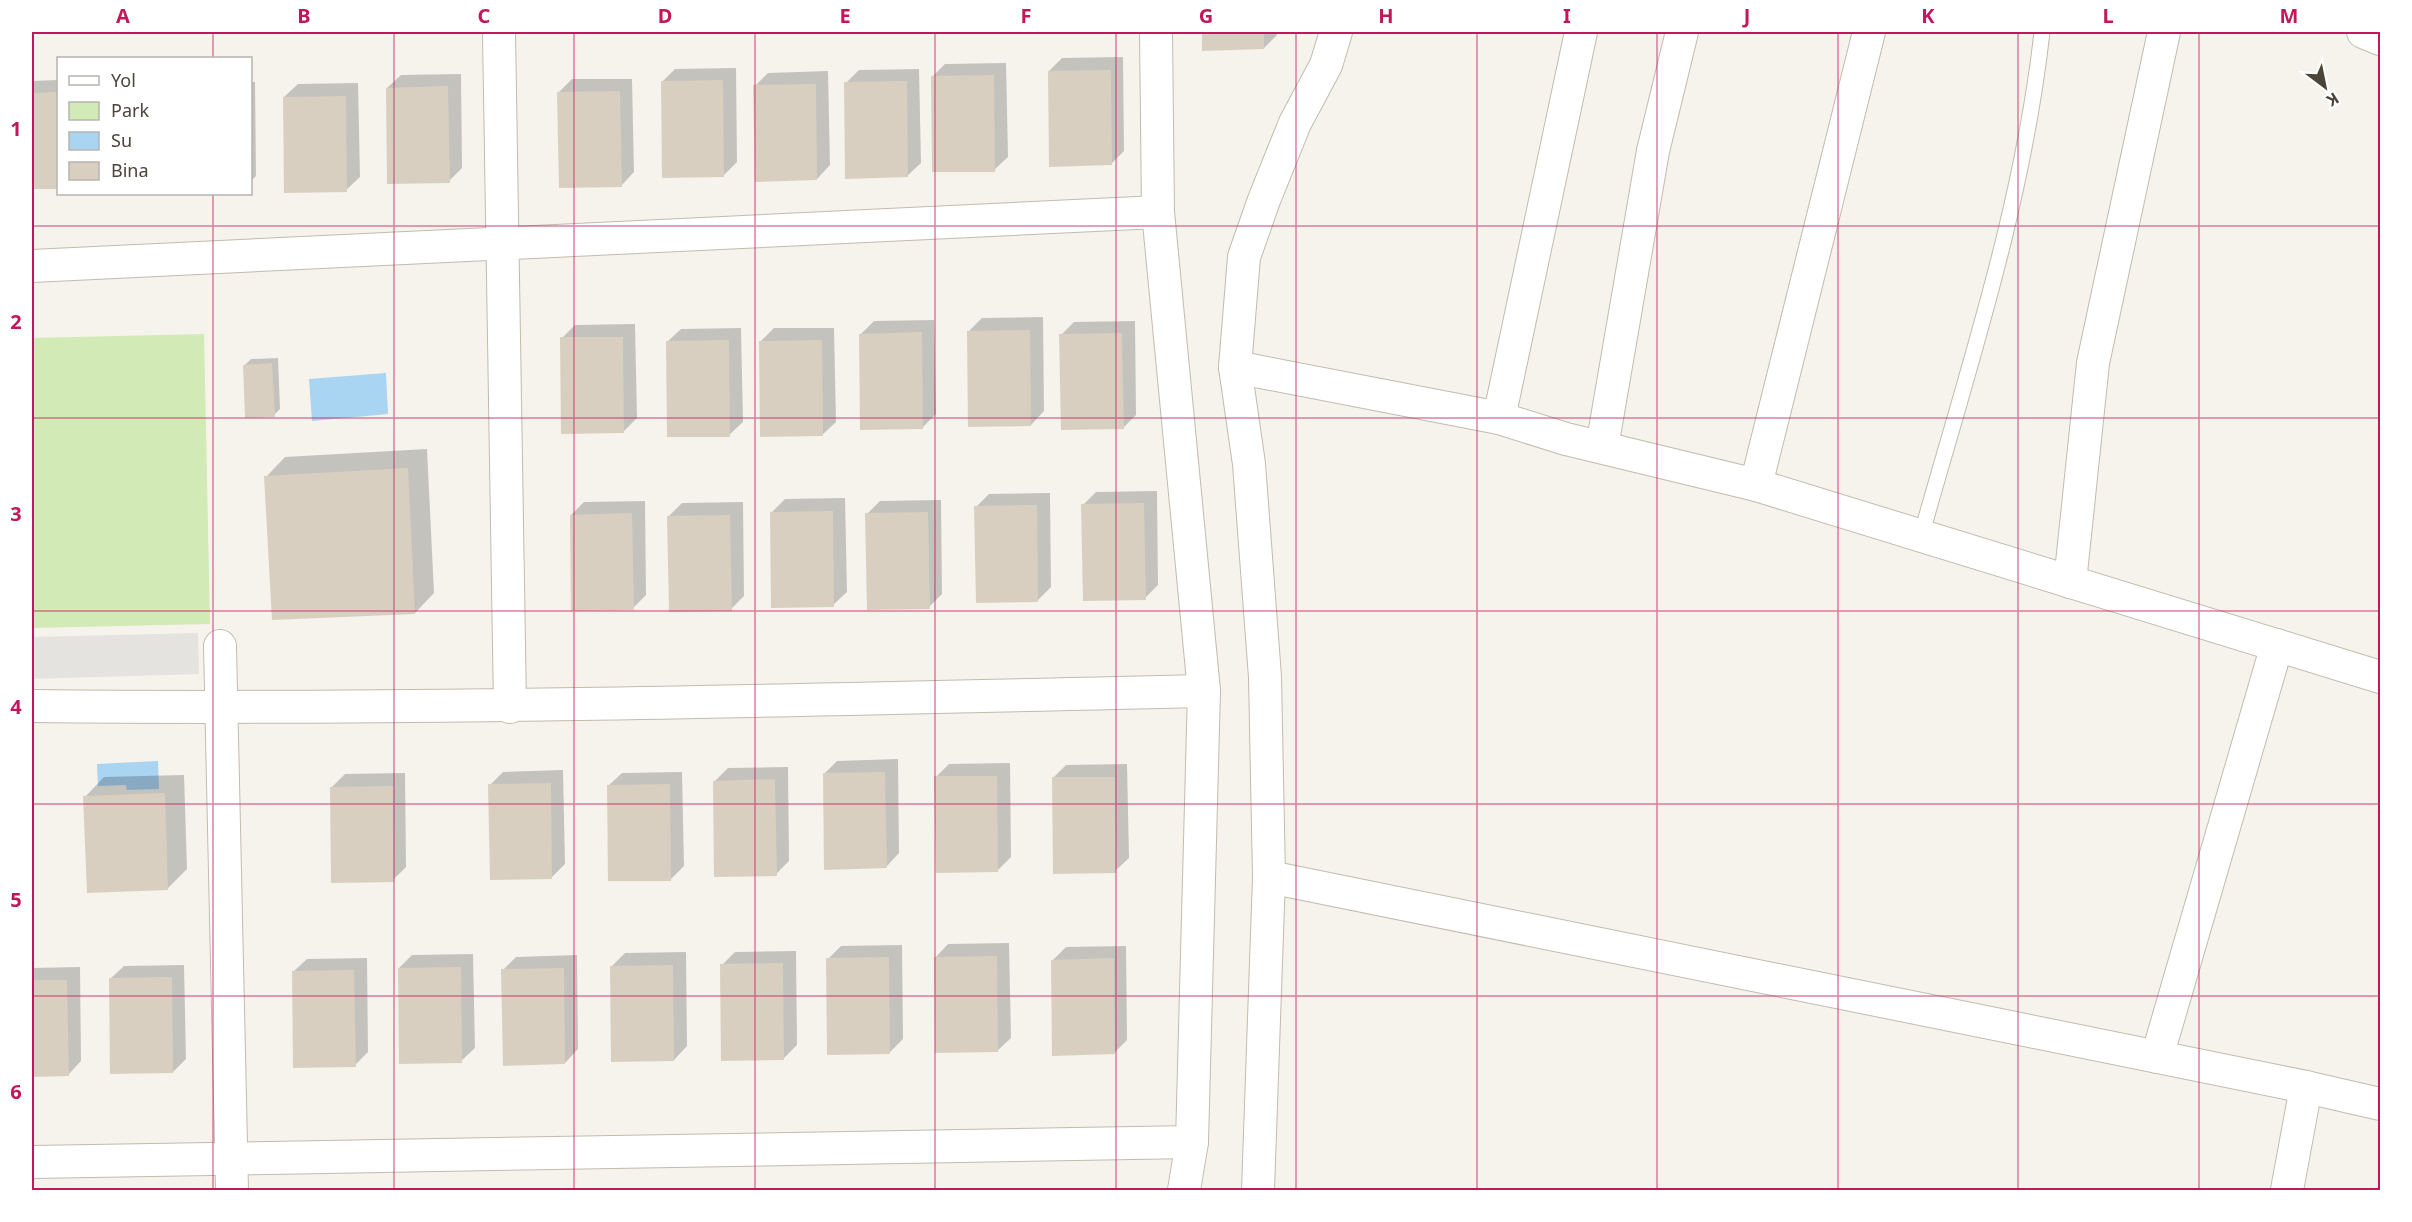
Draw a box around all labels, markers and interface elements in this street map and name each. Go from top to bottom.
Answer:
text: A [116,2,130,29]
text: B [297,2,311,29]
text: C [478,2,491,29]
text: D [658,2,672,29]
text: E [839,2,851,29]
text: F [1021,2,1031,29]
text: G [1199,2,1213,29]
text: H [1378,2,1394,29]
text: I [1563,2,1571,29]
text: J [1742,2,1750,29]
text: K [1921,2,1935,29]
text: L [2102,2,2114,29]
text: M [2280,2,2298,29]
legend [57,57,252,195]
north arrow [2295,57,2355,117]
text: Yol [111,68,136,92]
text: K [2322,88,2343,112]
text: Park [111,98,149,122]
text: 1 [10,115,22,142]
text: Su [111,128,132,152]
text: Bina [111,158,149,182]
text: 2 [10,308,22,335]
text: 3 [10,500,22,527]
text: 4 [10,693,22,720]
text: 5 [10,886,22,913]
text: 6 [10,1078,22,1105]

